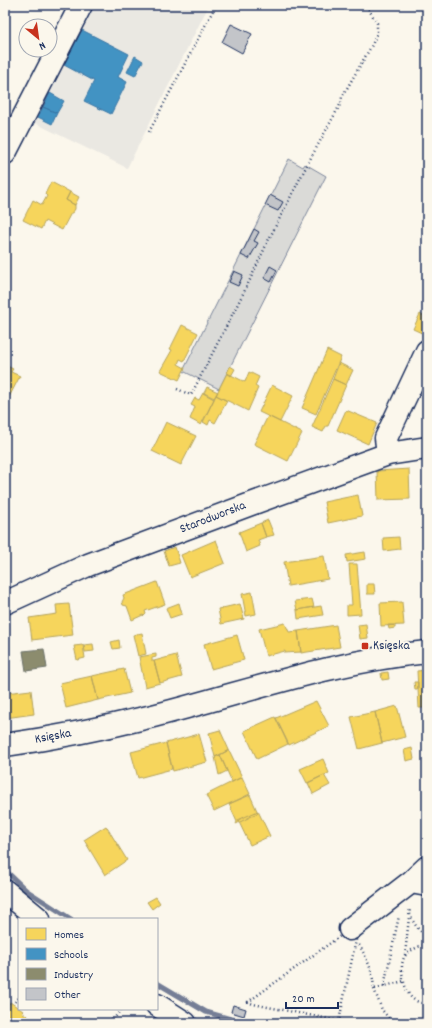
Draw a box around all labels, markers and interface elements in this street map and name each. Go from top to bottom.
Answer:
north arrow [18,18,58,58]
text: N [35,37,48,54]
street label: Starodworska [177,496,250,539]
place label: Księska [373,637,410,656]
marker: Księska [360,641,370,651]
street label: Księska [33,724,73,750]
legend [18,918,158,1010]
text: Homes [54,927,84,944]
text: Schools [54,947,88,964]
text: Industry [54,967,94,984]
scale bar [286,984,338,1010]
text: Other [54,987,81,1004]
text: 20 m [292,991,315,1008]

